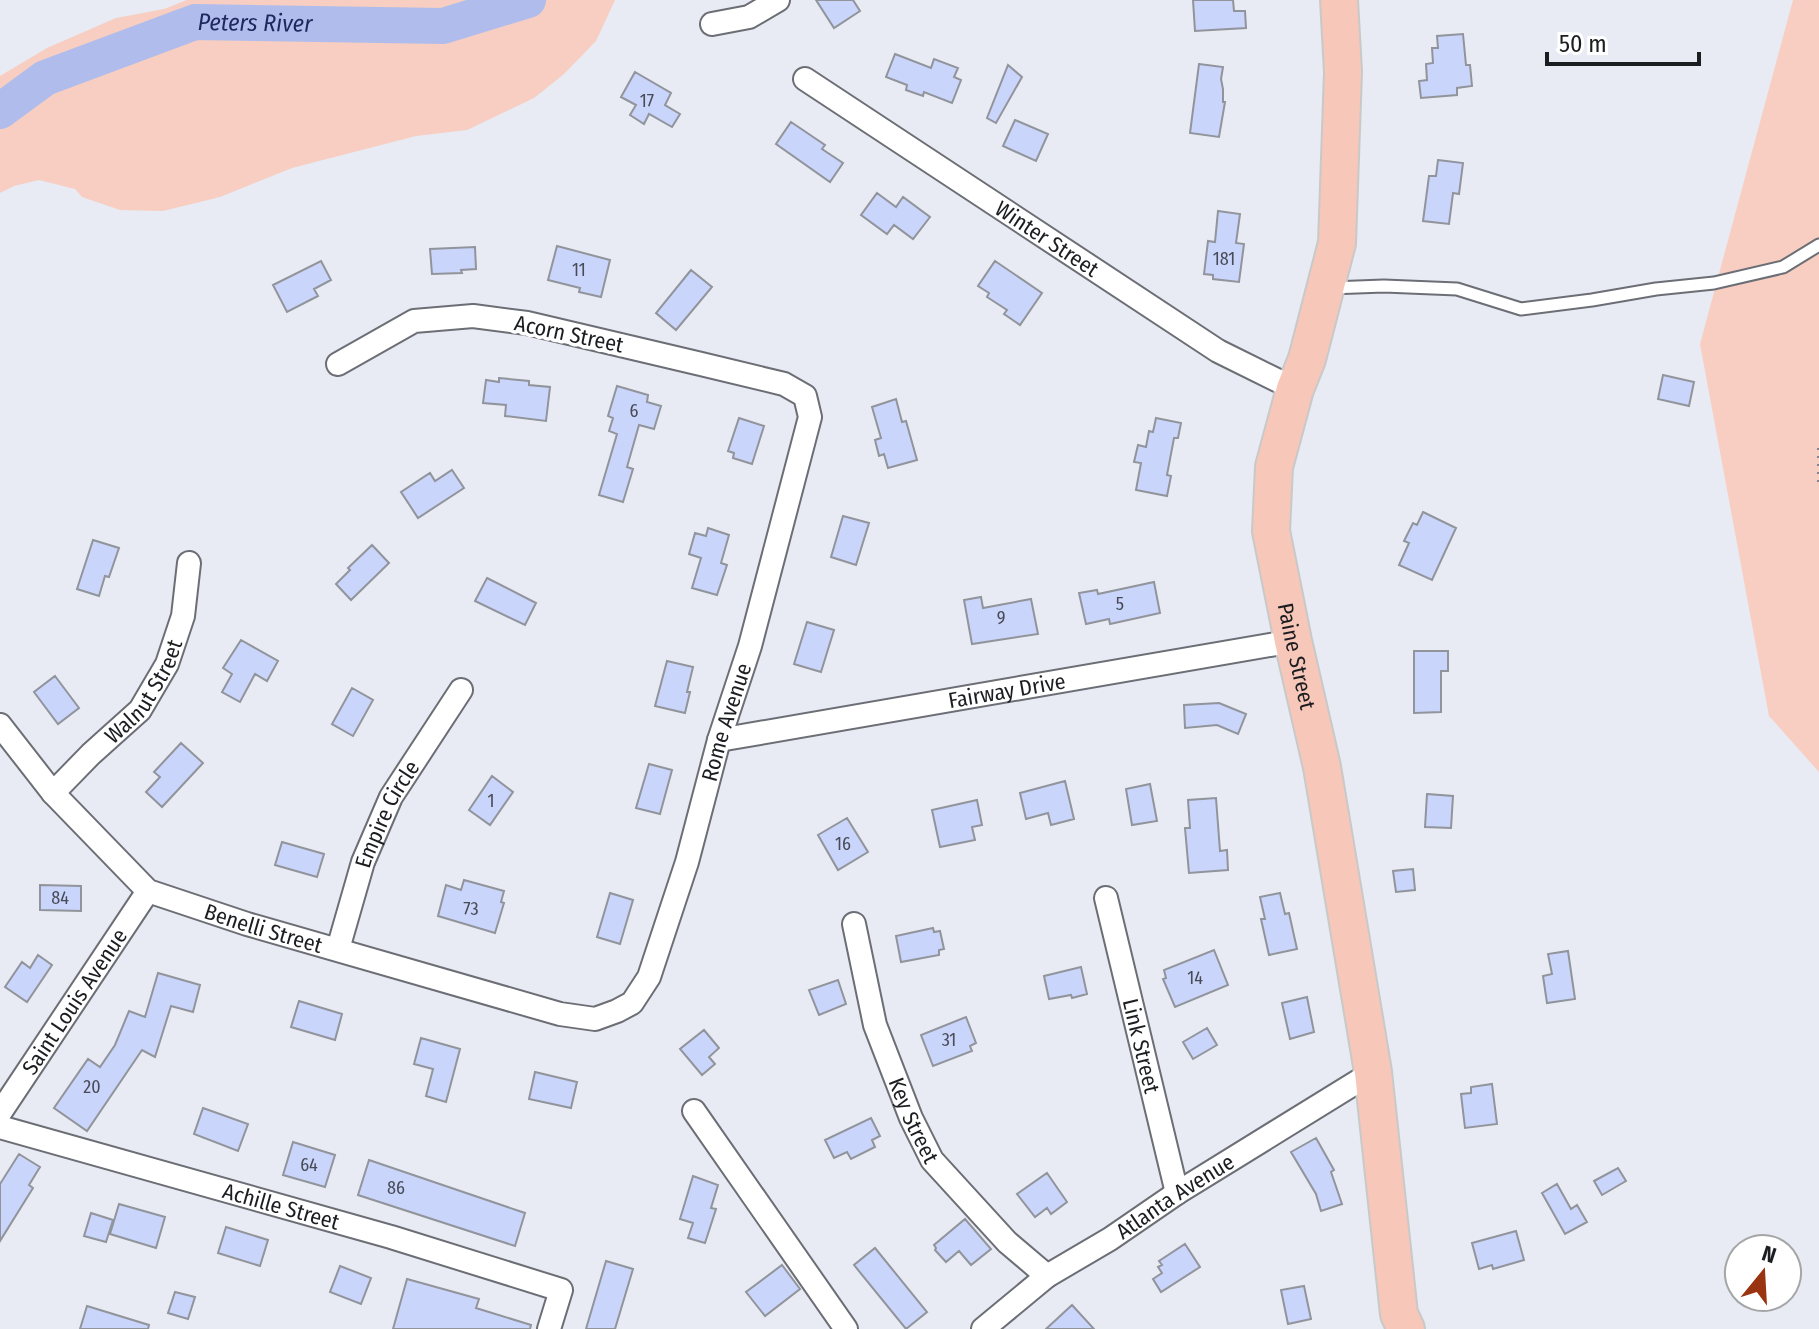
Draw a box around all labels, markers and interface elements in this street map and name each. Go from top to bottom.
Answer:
water label: Peters River [197,8,313,38]
scale bar [1547,16,1699,66]
text: 50 m [1559,30,1607,58]
house number: 17 [640,90,654,112]
street label: Winter Street [990,195,1105,283]
house number: 181 [1213,248,1235,270]
house number: 11 [572,259,586,281]
street label: Acorn Street [512,309,627,359]
house number: 6 [630,400,639,422]
house number: 5 [1116,593,1124,615]
street label: Paine Street [1272,600,1322,713]
house number: 9 [997,607,1005,629]
street label: Walnut Street [99,635,188,749]
street label: Rome Avenue [695,659,757,784]
street label: Fairway Drive [946,667,1067,714]
street label: Empire Circle [349,755,425,871]
house number: 1 [487,790,495,812]
house number: 16 [835,833,851,855]
house number: 84 [51,887,69,909]
street label: Benelli Street [201,897,326,959]
house number: 73 [463,898,479,920]
street label: Saint Louis Avenue [16,923,133,1080]
house number: 14 [1187,967,1203,989]
street label: Link Street [1117,996,1166,1097]
house number: 31 [942,1029,956,1051]
street label: Key Street [883,1073,945,1168]
house number: 20 [83,1076,101,1098]
street label: Atlanta Avenue [1111,1148,1239,1245]
house number: 64 [300,1154,318,1176]
street label: Achille Street [220,1177,343,1236]
house number: 86 [387,1177,405,1199]
north arrow [1723,1233,1803,1313]
text: N [1759,1240,1779,1269]

